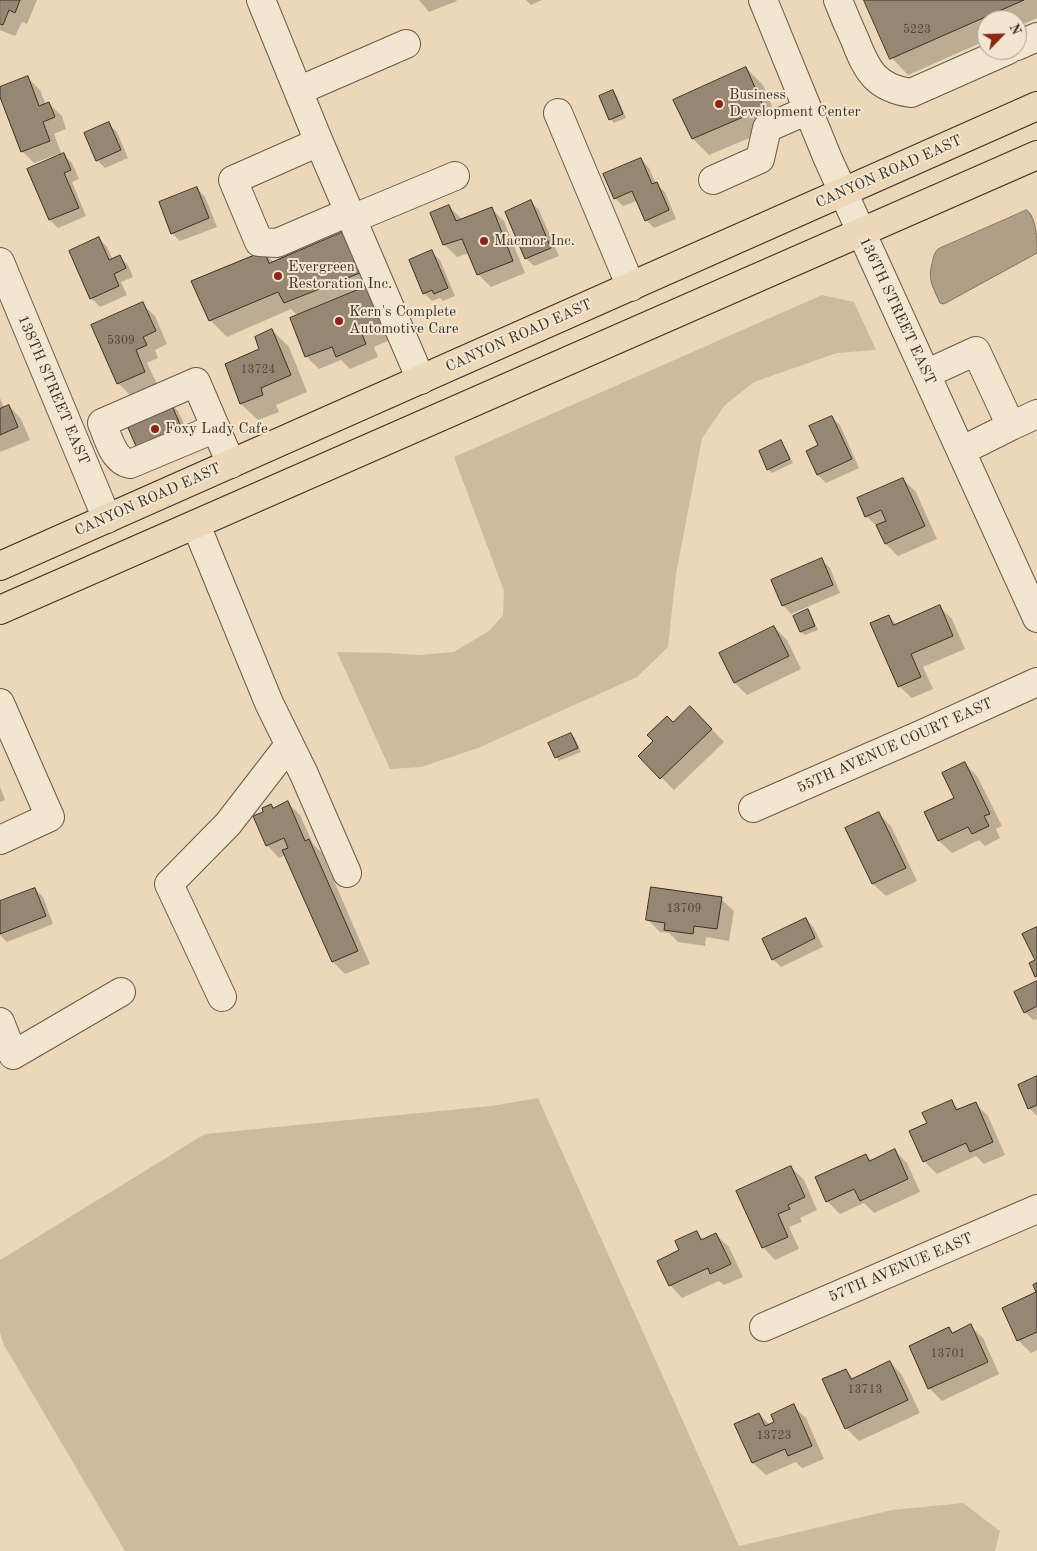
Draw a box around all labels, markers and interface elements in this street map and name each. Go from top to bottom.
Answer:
north arrow [977,10,1027,60]
text: N [1006,22,1023,37]
house number: 5223 [903,23,931,37]
place label: Business Development Center [729,86,861,121]
marker: Business Development Center [713,98,725,110]
street label: CANYON ROAD EAST [813,132,965,212]
place label: Macmor Inc. [494,232,575,250]
street label: 136TH STREET EAST [855,234,939,388]
marker: Macmor Inc. [478,235,490,247]
place label: Evergreen Restoration Inc. [288,258,392,293]
marker: Evergreen Restoration Inc. [272,270,284,282]
street label: CANYON ROAD EAST [443,296,595,376]
place label: Kern's Complete Automotive Care [349,303,459,338]
street label: 138TH STREET EAST [13,312,93,468]
marker: Kern's Complete Automotive Care [333,315,345,327]
house number: 5309 [107,334,135,348]
house number: 13724 [241,363,275,377]
place label: Foxy Lady Cafe [165,420,268,438]
marker: Foxy Lady Cafe [149,423,161,435]
street label: CANYON ROAD EAST [72,460,224,540]
street label: 55TH AVENUE COURT EAST [794,695,996,797]
house number: 13709 [667,902,701,916]
street label: 57TH AVENUE EAST [826,1229,976,1307]
house number: 13701 [931,1347,965,1361]
house number: 13713 [848,1383,882,1397]
house number: 13723 [757,1429,791,1443]

